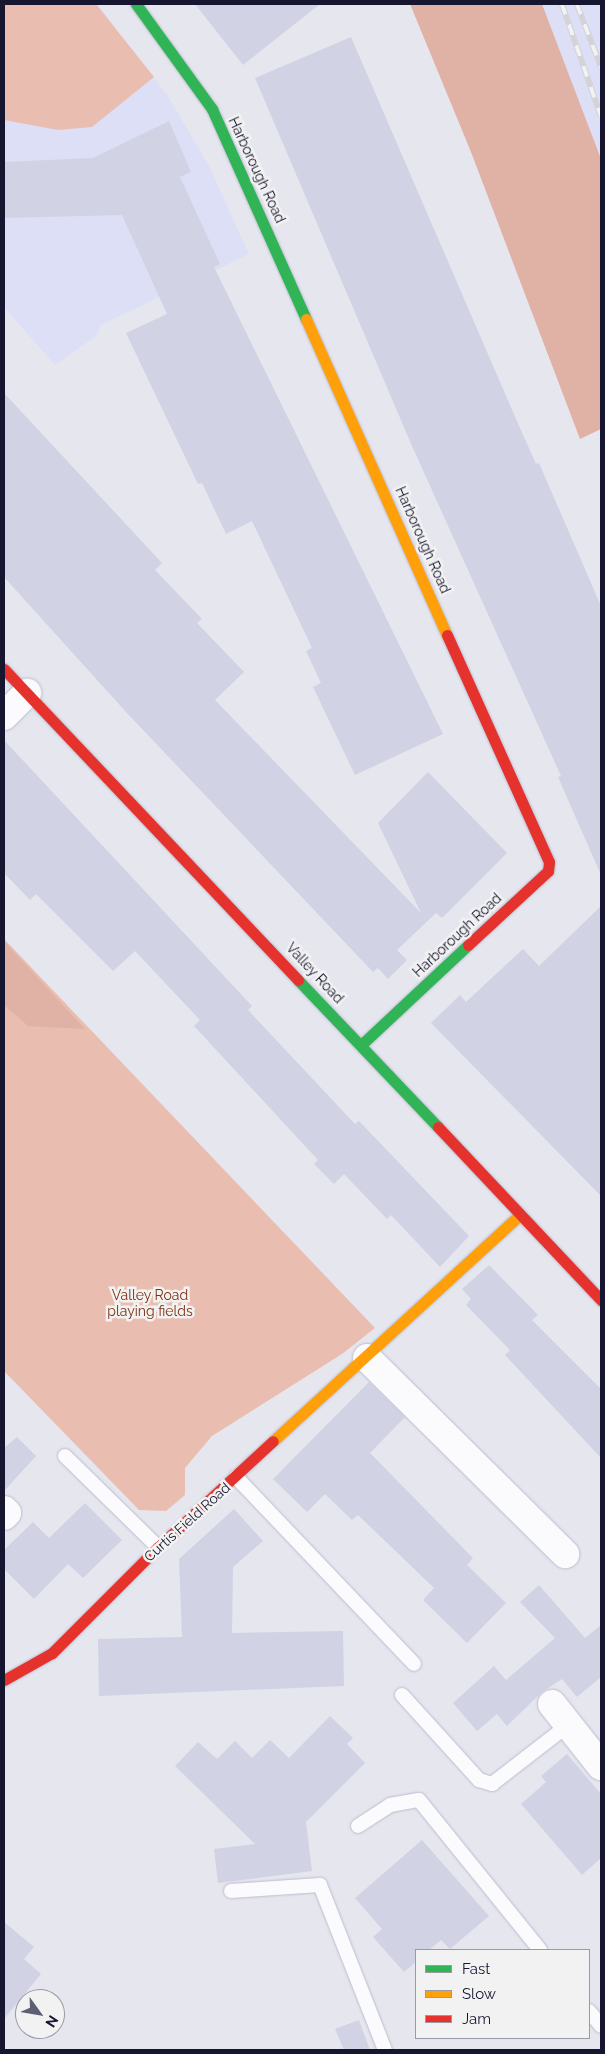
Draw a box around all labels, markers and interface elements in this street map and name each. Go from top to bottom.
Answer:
street label: Harborough Road [225,114,289,226]
street label: Harborough Road [392,484,454,596]
street label: Harborough Road [409,890,505,980]
street label: Valley Road [283,939,347,1007]
park label: Valley Road playing fields [107,1287,193,1320]
street label: Curtis Field Road [140,1479,234,1565]
legend [415,1949,590,2039]
text: Fast [462,1960,490,1978]
text: Slow [462,1985,496,2003]
north arrow [15,1989,65,2039]
text: Jam [462,2010,491,2028]
text: N [42,2013,61,2030]

